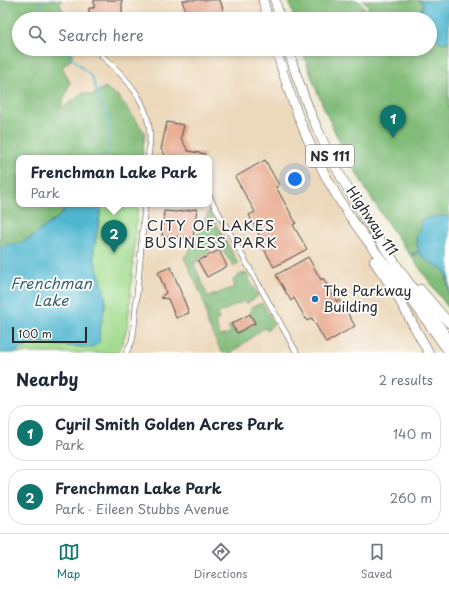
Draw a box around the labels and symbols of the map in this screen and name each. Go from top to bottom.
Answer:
pin: 1 [380,105,406,138]
road number: NS 111 [306,145,354,167]
your location [285,169,305,189]
street label: Highway 111 [341,182,403,260]
district label: CITY OF LAKES BUSINESS PARK [144,213,278,253]
pin: 2 [101,220,127,253]
water label: Frenchman Lake [10,271,93,311]
place label: The Parkway Building [323,280,411,317]
marker: The Parkway Building [310,294,320,304]
scale bar [12,325,87,344]

